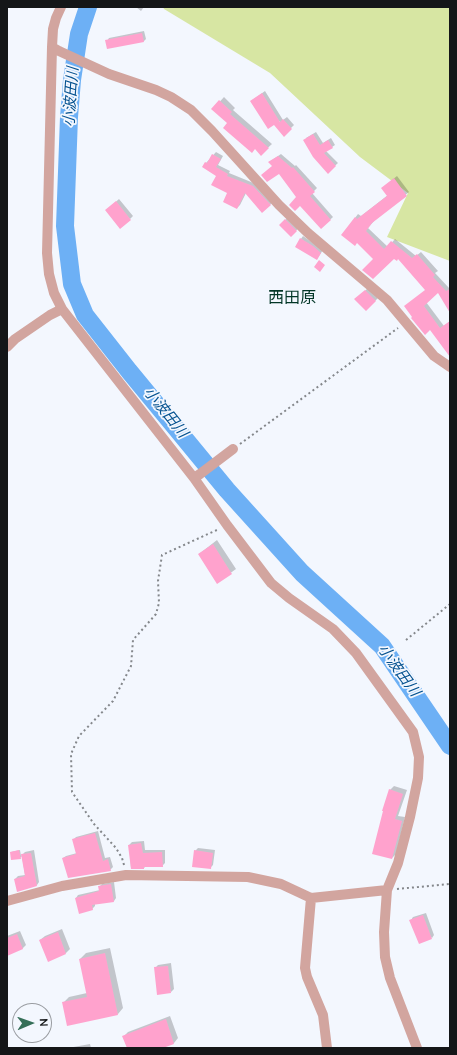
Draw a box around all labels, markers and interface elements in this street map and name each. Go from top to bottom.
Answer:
water label: 小波田川 [61,66,83,128]
district label: 西田原 [268,289,316,309]
water label: 小波田川 [139,384,191,442]
water label: 小波田川 [373,641,423,701]
north arrow [12,1003,52,1043]
text: N [36,1018,51,1027]

